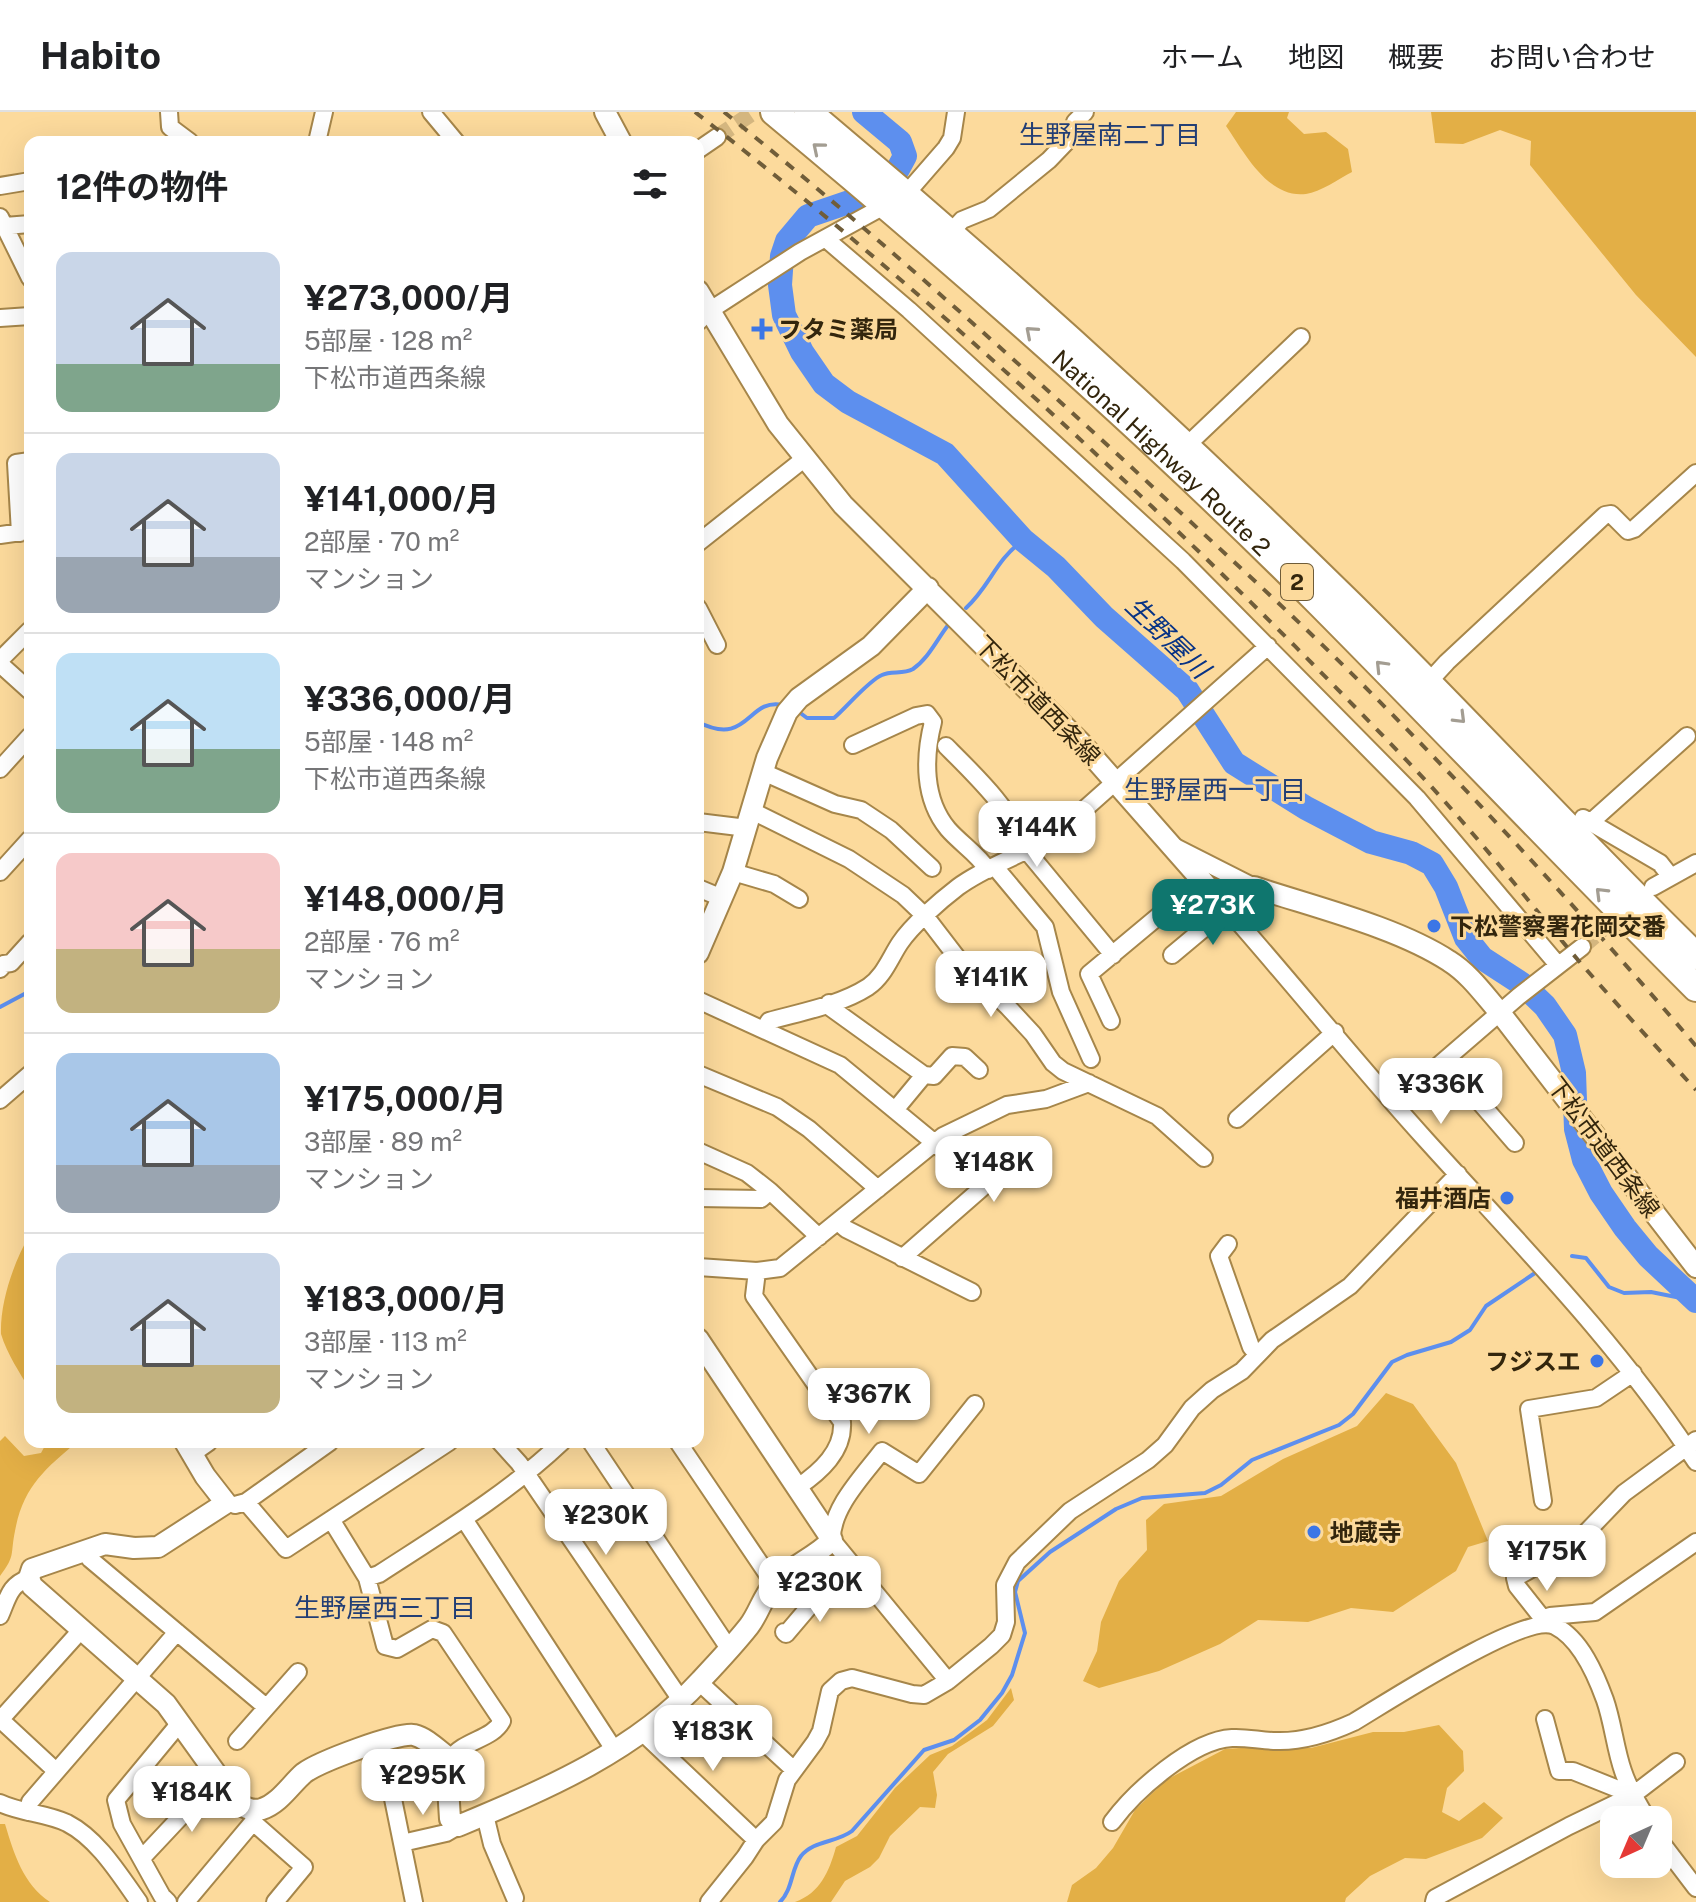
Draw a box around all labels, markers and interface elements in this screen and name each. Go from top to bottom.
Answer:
text: Habito [40,33,161,78]
text: ホーム [1161,40,1244,73]
text: 地図 [1288,40,1344,73]
text: 概要 [1388,40,1444,73]
text: お問い合わせ [1488,40,1656,73]
district label: 生野屋南二丁目 [1019,119,1201,150]
one-way arrow [812,143,827,158]
icon: filters [628,162,672,206]
text: 12件の物件 [56,167,228,207]
text: ¥273,000/月 [304,278,513,318]
icon: home [120,284,216,380]
place label: フタミ薬局 [778,315,898,343]
marker: フタミ薬局 [753,320,771,338]
text: 5部屋 · 128 m² [304,325,472,356]
one-way arrow [1025,328,1040,342]
street label: National Highway Route 2 [1047,344,1277,561]
text: 下松市道西条線 [304,362,486,393]
text: ¥141,000/月 [304,479,500,519]
icon: home [120,485,216,581]
text: 2部屋 · 70 m² [304,526,459,557]
text: マンション [304,563,434,594]
road number: 2 [1281,564,1313,600]
water label: 生野屋川 [1120,590,1218,686]
street label: 下松市道西条線 [970,630,1106,770]
one-way arrow [1375,661,1390,675]
text: ¥336,000/月 [304,679,516,719]
icon: home [120,685,216,781]
one-way arrow [1451,709,1466,723]
text: 5部屋 · 148 m² [304,726,473,757]
text: 下松市道西条線 [304,763,486,794]
district label: 生野屋西一丁目 [1124,774,1306,805]
pin: ¥144K [981,801,1093,869]
text: ¥144K [996,811,1078,842]
text: ¥148,000/月 [304,879,508,919]
pin: ¥273K [1157,879,1269,947]
icon: home [120,885,216,981]
one-way arrow [1596,888,1610,902]
text: ¥273K [1170,889,1256,920]
place label: 下松警察署花岡交番 [1450,912,1666,940]
marker: 下松警察署花岡交番 [1425,917,1443,935]
text: 2部屋 · 76 m² [304,926,460,957]
pin: ¥141K [935,951,1047,1019]
text: ¥141K [953,961,1029,992]
text: マンション [304,963,434,994]
pin: ¥336K [1385,1058,1497,1126]
text: ¥336K [1397,1068,1485,1099]
street label: 下松市道西条線 [1542,1071,1666,1223]
text: ¥175,000/月 [304,1079,507,1119]
icon: home [120,1085,216,1181]
text: 3部屋 · 89 m² [304,1126,462,1157]
pin: ¥148K [938,1136,1050,1204]
text: ¥148K [953,1146,1035,1177]
text: マンション [304,1163,434,1194]
place label: 福井酒店 [1395,1184,1491,1212]
marker: 福井酒店 [1498,1189,1516,1207]
text: ¥183,000/月 [304,1279,508,1319]
icon: home [120,1285,216,1381]
text: 3部屋 · 113 m² [304,1326,467,1357]
place label: フジスエ [1485,1347,1581,1375]
marker: フジスエ [1588,1352,1606,1370]
text: マンション [304,1363,434,1394]
pin: ¥367K [813,1368,925,1436]
text: ¥367K [826,1378,912,1409]
pin: ¥230K [550,1489,662,1557]
text: ¥230K [563,1499,649,1530]
place label: 地蔵寺 [1330,1518,1402,1546]
marker: 地蔵寺 [1305,1523,1323,1541]
pin: ¥175K [1491,1525,1603,1593]
text: ¥175K [1507,1535,1587,1566]
pin: ¥230K [764,1556,876,1624]
text: ¥230K [777,1566,863,1597]
district label: 生野屋西三丁目 [294,1592,476,1623]
pin: ¥183K [657,1705,769,1773]
text: ¥183K [672,1715,754,1746]
pin: ¥295K [367,1749,479,1817]
text: ¥295K [380,1759,466,1790]
pin: ¥184K [136,1766,248,1834]
text: ¥184K [151,1776,233,1807]
north arrow [1600,1806,1672,1878]
map controls [1600,1806,1672,1878]

